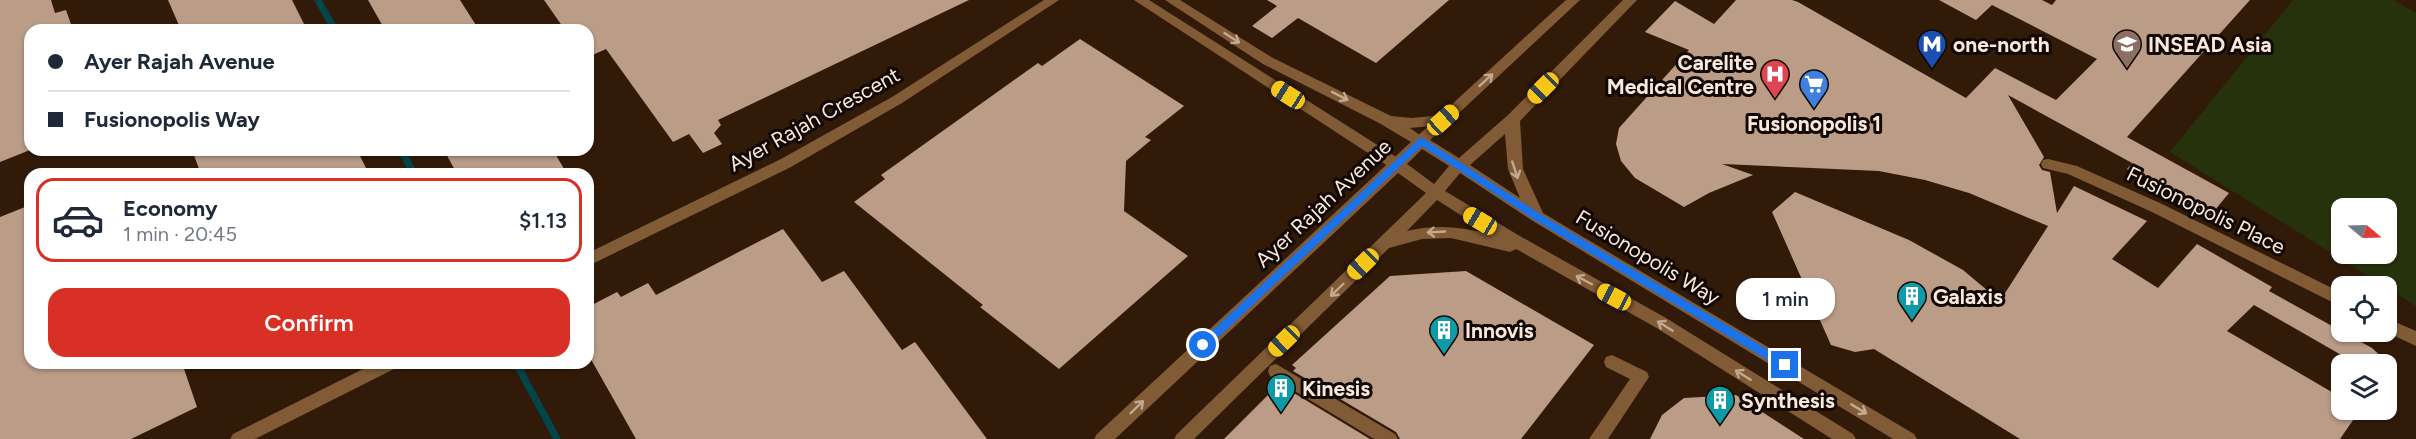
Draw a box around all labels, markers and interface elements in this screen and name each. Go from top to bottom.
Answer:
metro station icon: one-north [1916,28,1948,70]
school or university icon: INSEAD Asia [2111,28,2143,70]
place label: one-north [1953,32,2050,57]
place label: INSEAD Asia [2148,32,2272,57]
one-way arrow [1223,33,1240,45]
text: Ayer Rajah Avenue [84,48,275,75]
place label: Carelite Medical Centre [1607,50,1754,99]
hospital icon: Carelite Medical Centre [1759,58,1791,100]
street label: Ayer Rajah Crescent [724,62,904,176]
supermarket icon: Fusionopolis 1 [1798,68,1830,110]
car [1524,69,1562,107]
one-way arrow [1478,73,1493,87]
car [1268,78,1308,112]
one-way arrow [1331,91,1349,102]
car [1424,101,1462,139]
text: Fusionopolis Way [84,106,260,133]
place label: Fusionopolis 1 [1747,111,1881,136]
street label: Ayer Rajah Avenue [1250,134,1396,272]
one-way arrow [1511,160,1522,179]
street label: Fusionopolis Place [2123,161,2289,259]
icon: car [51,193,105,247]
text: Economy [123,195,218,222]
north arrow [2331,198,2397,264]
map controls [2331,198,2397,420]
car [1460,204,1500,238]
street label: Fusionopolis Way [1571,204,1725,310]
text: $1.13 [519,207,567,234]
text: 1 min · 20:45 [123,222,237,246]
one-way arrow [1426,227,1446,238]
car [1344,245,1382,283]
one-way arrow [1576,274,1593,286]
button: locate [2331,276,2397,342]
callout: 1 min [1736,278,1834,320]
building icon: Galaxis [1896,280,1928,322]
car [1594,281,1634,313]
one-way arrow [1329,282,1344,297]
place label: Galaxis [1933,284,2003,309]
text: 1 min [1762,287,1809,311]
button: Confirm [48,288,570,357]
building icon: Innovis [1428,314,1460,356]
place label: Innovis [1465,318,1534,343]
one-way arrow [1657,320,1674,332]
car [1265,322,1303,360]
route start [1189,331,1216,358]
route end [1771,351,1798,378]
button: layers [2331,354,2397,420]
one-way arrow [1735,369,1752,381]
building icon: Kinesis [1265,372,1297,414]
place label: Kinesis [1302,376,1370,401]
building icon: Synthesis [1704,384,1736,426]
place label: Synthesis [1741,388,1835,413]
one-way arrow [1129,400,1144,415]
one-way arrow [1850,404,1867,416]

